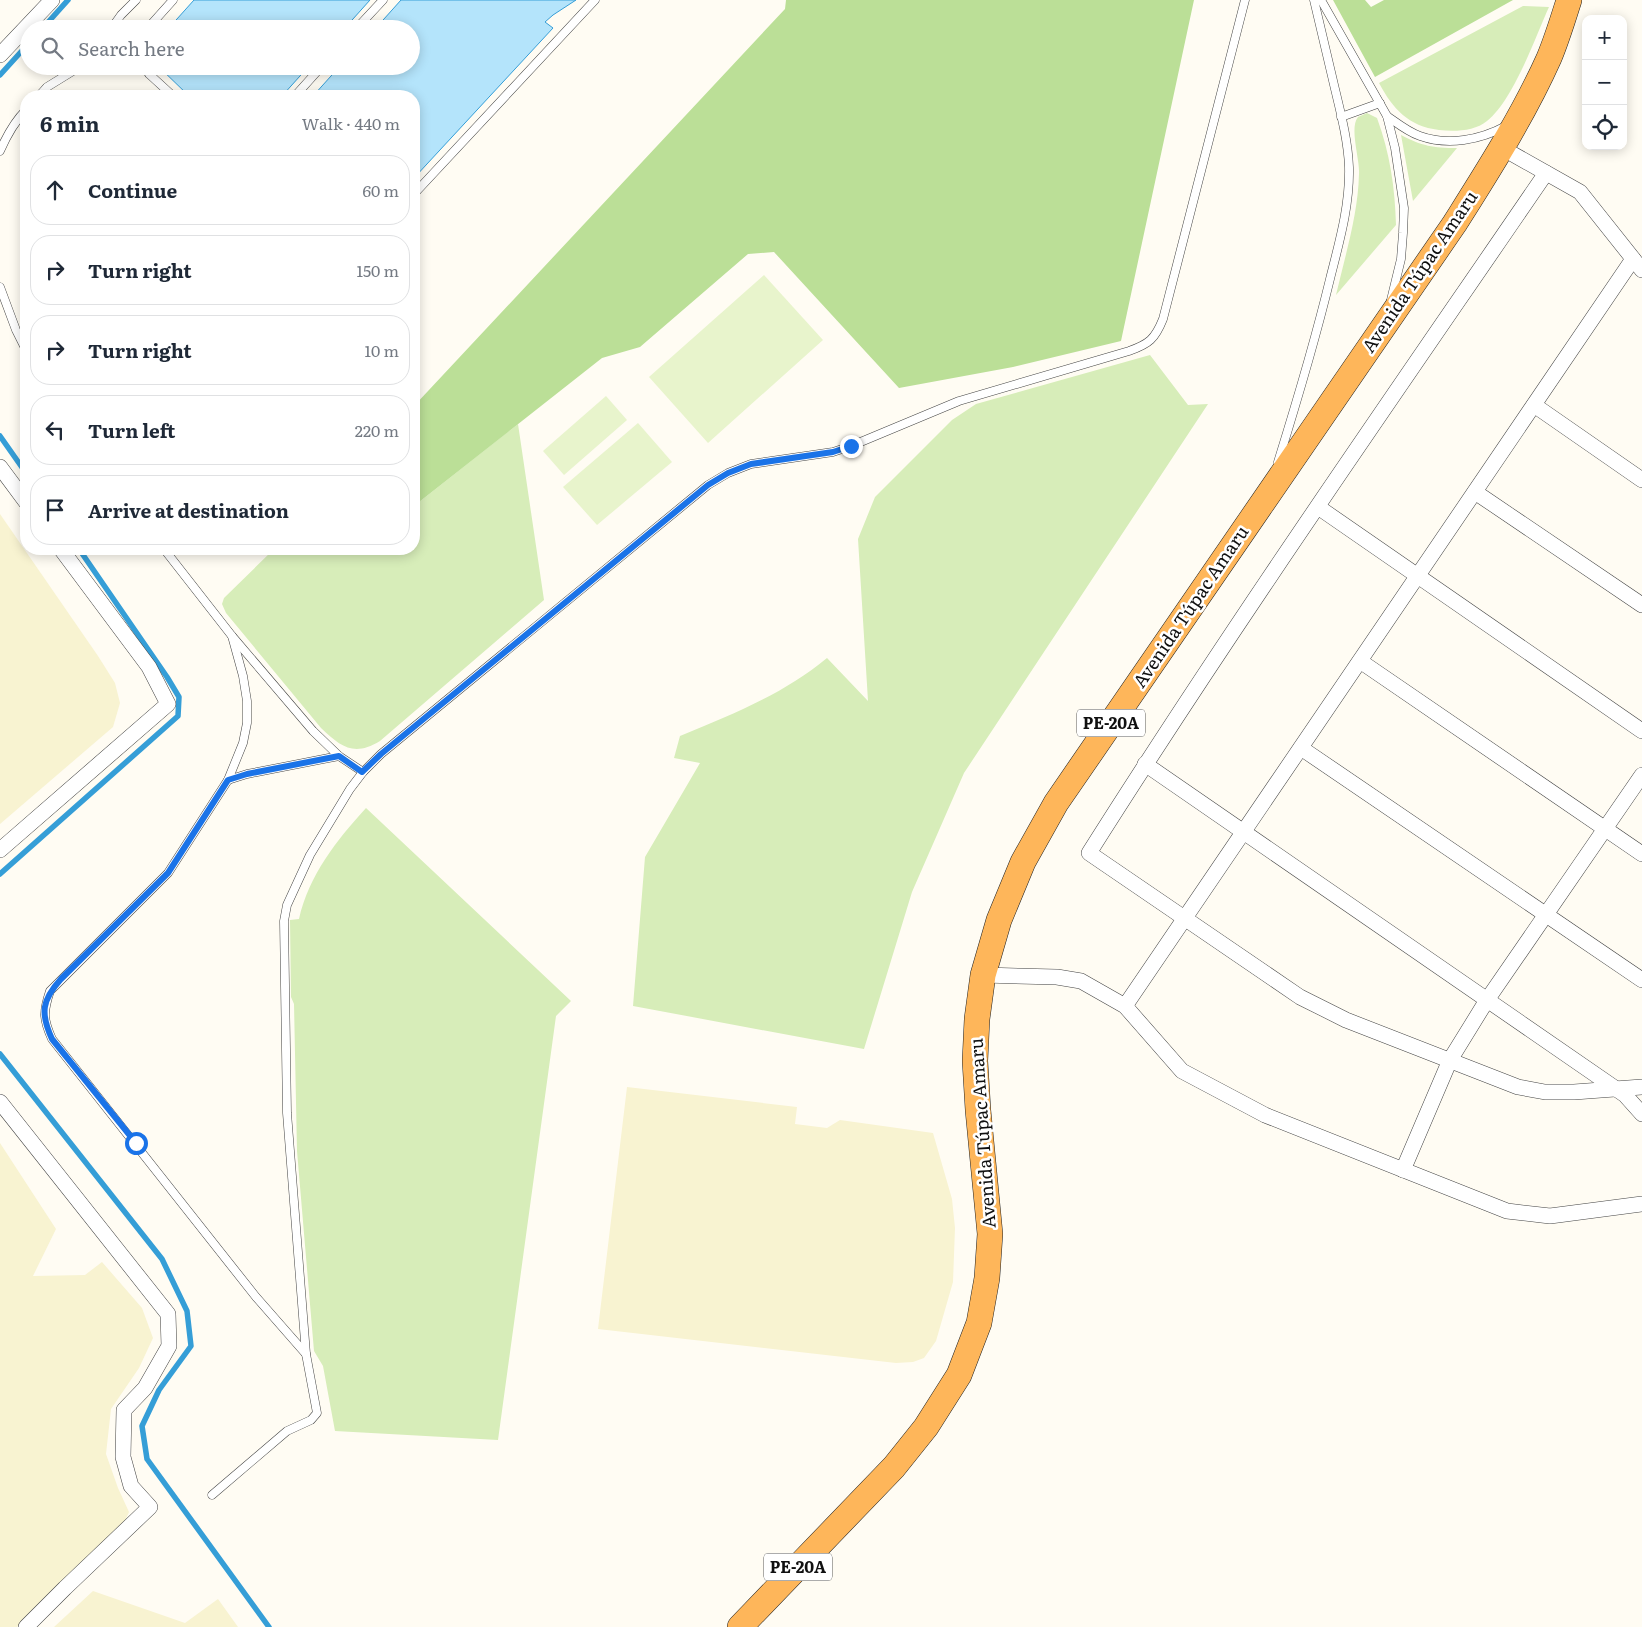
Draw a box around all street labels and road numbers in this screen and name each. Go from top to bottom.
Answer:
street label: Avenida Túpac Amaru [1354,185,1483,358]
street label: Avenida Túpac Amaru [1125,520,1254,693]
road number: PE-20A [1077,710,1145,736]
street label: Avenida Túpac Amaru [961,1037,1002,1229]
road number: PE-20A [764,1554,832,1580]

